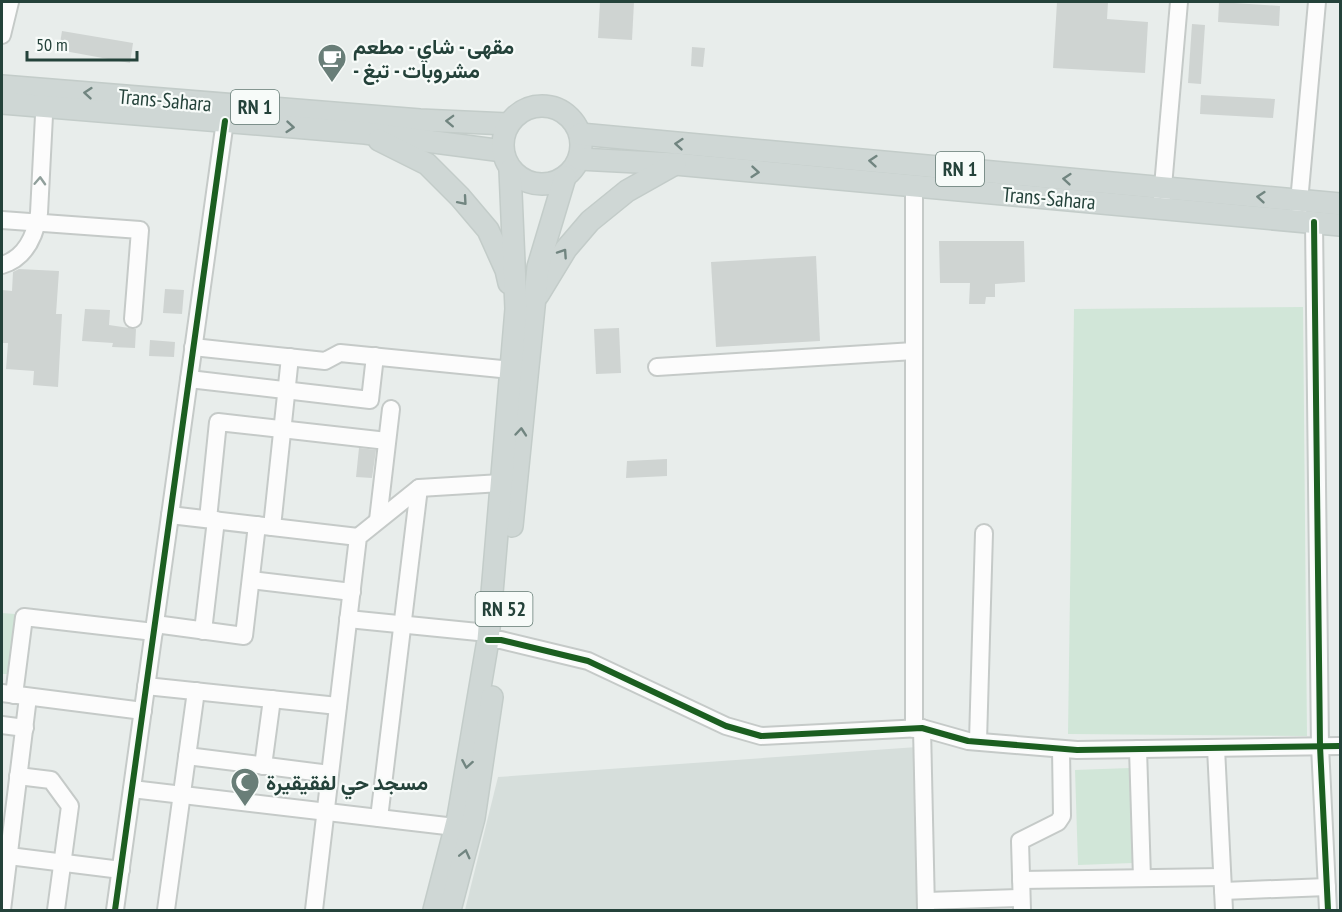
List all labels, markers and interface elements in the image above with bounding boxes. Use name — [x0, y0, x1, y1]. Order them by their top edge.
scale bar — [27, 24, 136, 62]
text: 50 m — [36, 33, 68, 56]
place label: مقهى - شاي - مطعم - مشروبات - تبغ — [353, 33, 514, 85]
cafe icon: مقهى - شاي - مطعم - مشروبات - تبغ — [316, 42, 348, 84]
street label: Trans-Sahara — [117, 82, 213, 118]
one-way arrow — [84, 87, 93, 100]
road number: RN 1 — [231, 90, 279, 124]
one-way arrow — [446, 115, 455, 128]
one-way arrow — [285, 120, 295, 133]
one-way arrow — [674, 137, 683, 150]
road number: RN 1 — [936, 152, 984, 186]
one-way arrow — [868, 155, 878, 168]
one-way arrow — [750, 165, 759, 178]
one-way arrow — [1063, 173, 1072, 186]
one-way arrow — [34, 176, 47, 185]
street label: Trans-Sahara — [1001, 180, 1097, 216]
one-way arrow — [1257, 191, 1266, 204]
one-way arrow — [456, 194, 467, 205]
one-way arrow — [556, 249, 568, 259]
one-way arrow — [514, 427, 527, 437]
road number: RN 52 — [476, 592, 532, 626]
one-way arrow — [461, 759, 473, 769]
mosque icon: مسجد حي لفقيقيرة — [229, 766, 261, 808]
place label: مسجد حي لفقيقيرة — [266, 769, 428, 800]
one-way arrow — [457, 849, 470, 859]

